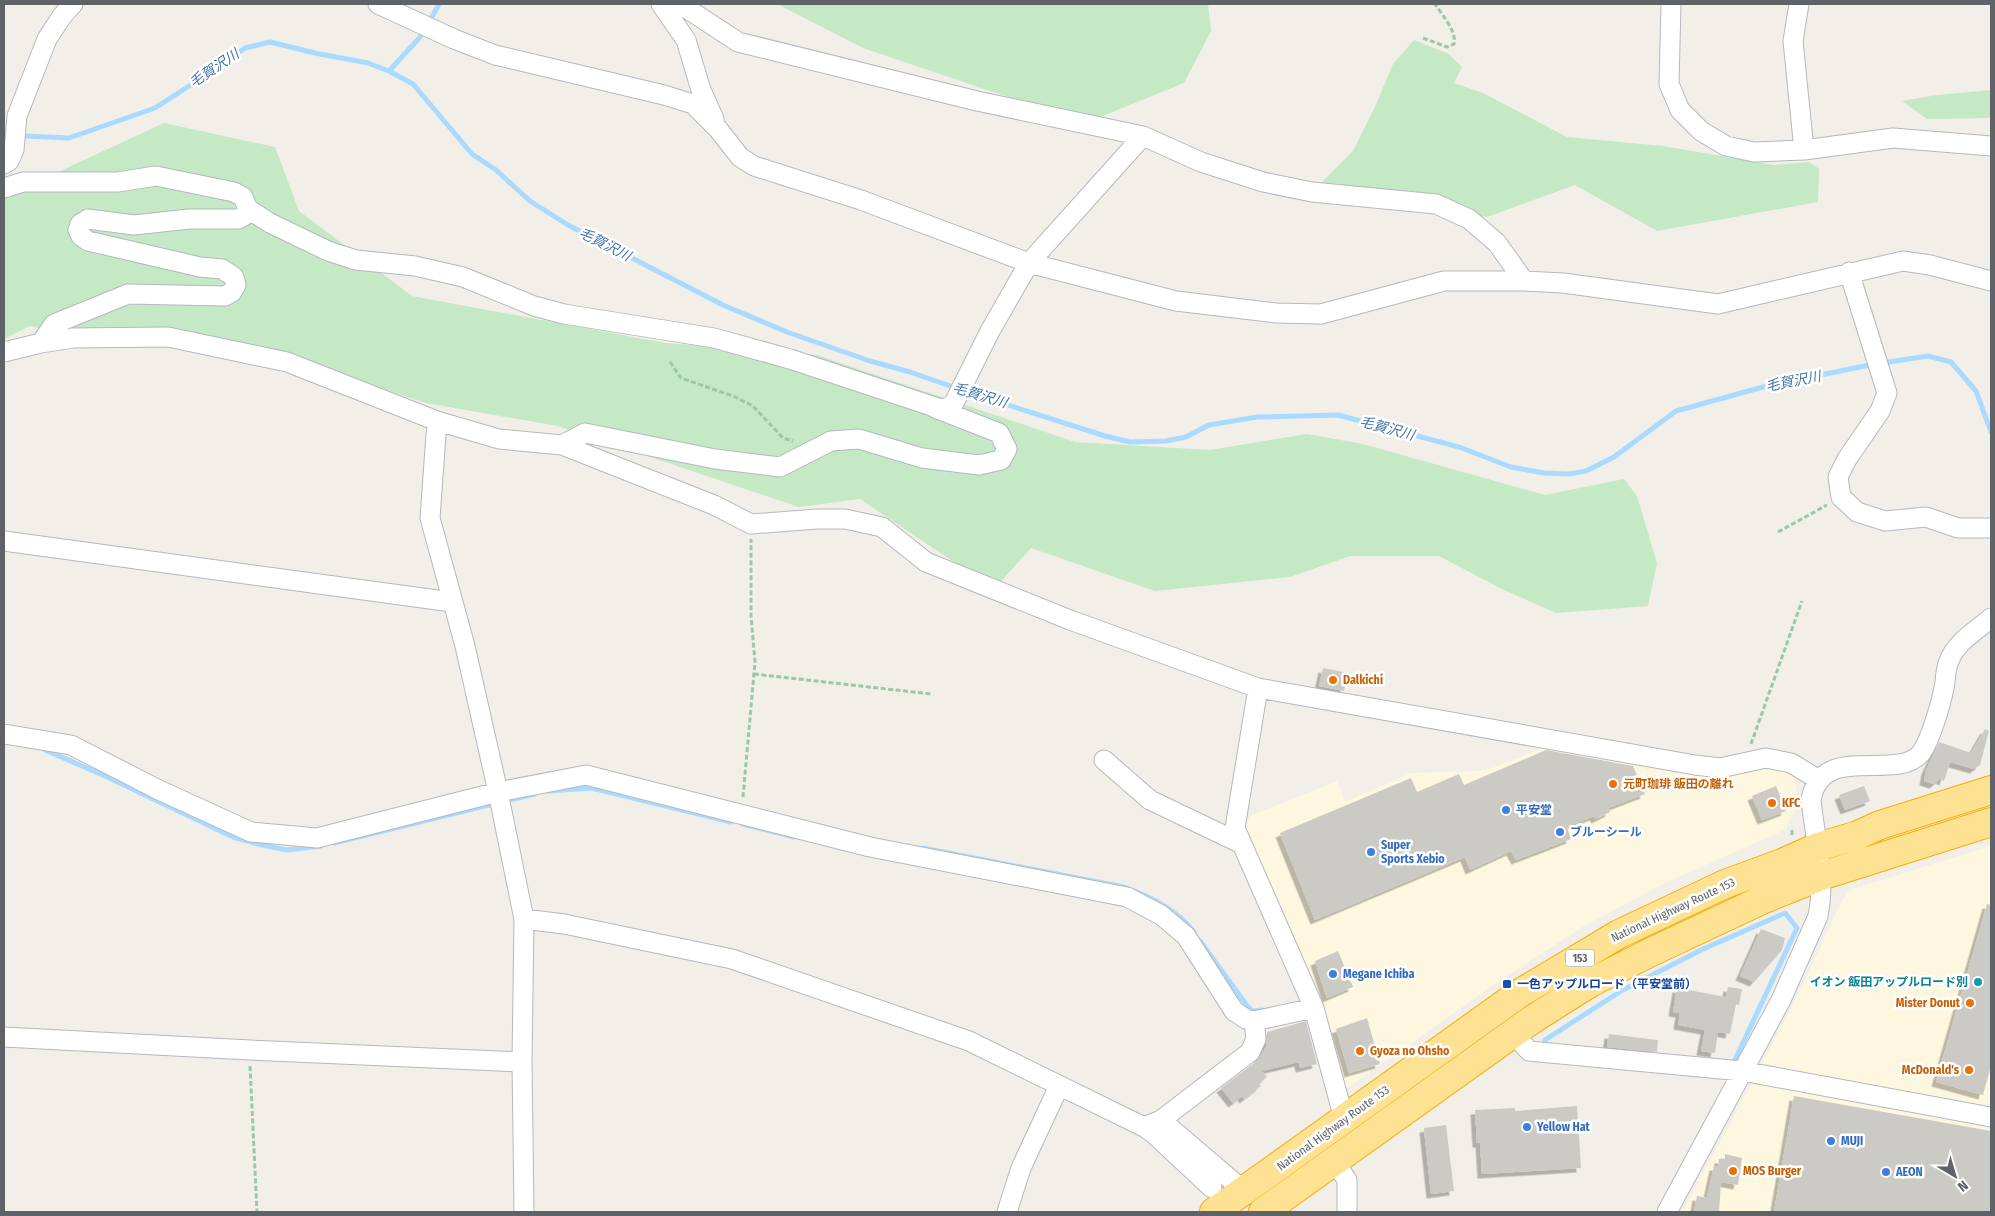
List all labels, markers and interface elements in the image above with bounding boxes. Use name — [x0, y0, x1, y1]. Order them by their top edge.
water label: 毛賀沢川 — [186, 45, 244, 91]
water label: 毛賀沢川 — [576, 224, 635, 266]
water label: 毛賀沢川 — [1764, 367, 1824, 395]
water label: 毛賀沢川 — [951, 379, 1011, 412]
water label: 毛賀沢川 — [1358, 413, 1418, 444]
place label: Dalkichi — [1343, 673, 1383, 687]
marker: Dalkichi — [1327, 674, 1339, 686]
place label: 元町珈琲 飯田の離れ — [1623, 777, 1734, 791]
marker: 元町珈琲 飯田の離れ — [1607, 778, 1619, 790]
place label: KFC — [1782, 796, 1801, 810]
marker: KFC — [1766, 797, 1778, 809]
place label: 平安堂 — [1516, 803, 1552, 817]
marker: 平安堂 — [1500, 804, 1512, 816]
place label: ブルーシール — [1570, 825, 1642, 839]
marker: ブルーシール — [1554, 826, 1566, 838]
place label: Super Sports Xebio — [1381, 838, 1445, 866]
marker: Super Sports Xebio — [1365, 846, 1377, 858]
street label: National Highway Route 153 — [1609, 875, 1737, 945]
road number: 153 — [1566, 950, 1594, 966]
place label: Megane Ichiba — [1343, 967, 1415, 981]
marker: Megane Ichiba — [1327, 968, 1339, 980]
place label: イオン 飯田アップルロード別 — [1810, 975, 1968, 989]
marker: イオン 飯田アップルロード別 — [1972, 976, 1984, 988]
place label: 一色アップルロード（平安堂前） — [1517, 977, 1697, 991]
marker: 一色アップルロード（平安堂前） — [1501, 978, 1513, 990]
place label: Mister Donut — [1896, 996, 1961, 1010]
marker: Mister Donut — [1964, 997, 1976, 1009]
place label: Gyoza no Ohsho — [1370, 1044, 1450, 1058]
marker: Gyoza no Ohsho — [1354, 1045, 1366, 1057]
place label: McDonald's — [1902, 1063, 1960, 1077]
marker: McDonald's — [1963, 1064, 1975, 1076]
street label: National Highway Route 153 — [1274, 1083, 1392, 1173]
place label: Yellow Hat — [1536, 1120, 1591, 1134]
marker: Yellow Hat — [1521, 1121, 1533, 1133]
place label: MUJI — [1841, 1134, 1863, 1148]
marker: MUJI — [1825, 1135, 1837, 1147]
north arrow — [1930, 1151, 1980, 1201]
place label: MOS Burger — [1743, 1164, 1802, 1178]
marker: MOS Burger — [1727, 1165, 1739, 1177]
place label: AEON — [1895, 1165, 1923, 1179]
marker: AEON — [1880, 1166, 1892, 1178]
text: N — [1954, 1177, 1971, 1195]

